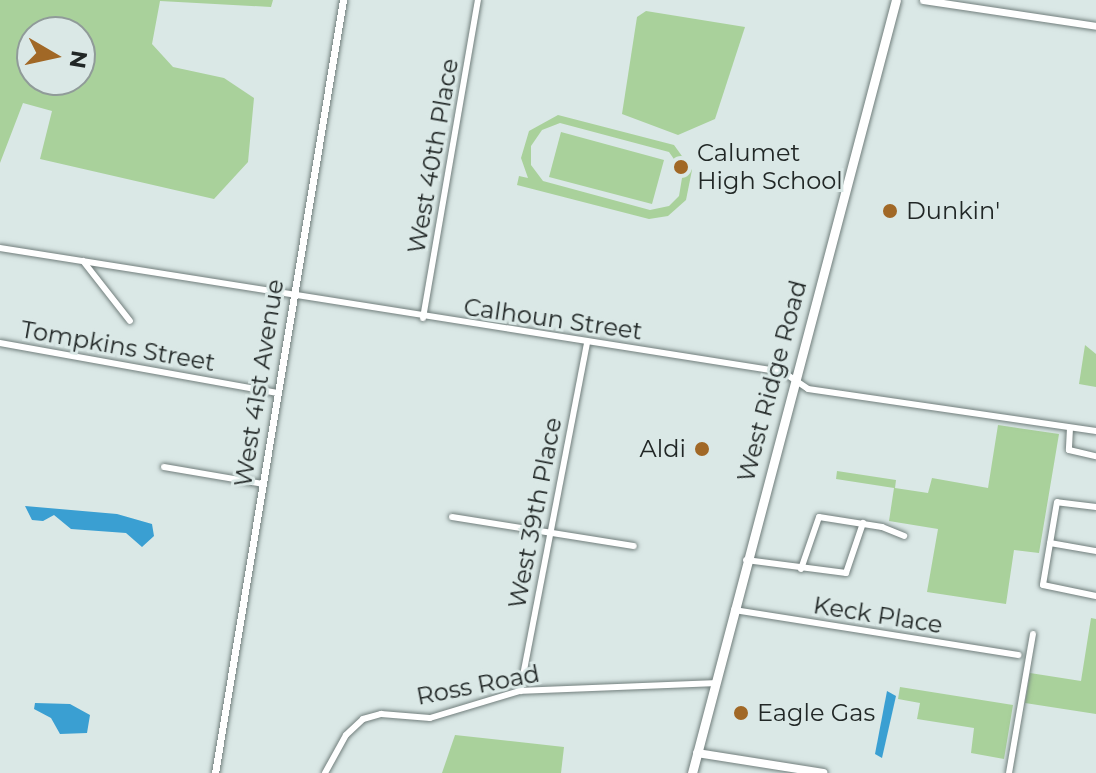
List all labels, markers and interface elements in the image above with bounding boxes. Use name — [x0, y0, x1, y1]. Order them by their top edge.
north arrow — [16, 16, 96, 96]
text: N — [63, 49, 93, 70]
street label: West 40th Place — [402, 56, 464, 256]
place label: Calumet High School — [697, 139, 843, 195]
marker: Calumet High School — [672, 158, 690, 176]
place label: Dunkin' — [906, 197, 1000, 225]
marker: Dunkin' — [881, 202, 899, 220]
street label: West 41st Avenue — [228, 277, 290, 489]
street label: West Ridge Road — [731, 277, 813, 485]
street label: Calhoun Street — [462, 292, 644, 346]
street label: Tompkins Street — [19, 315, 217, 377]
street label: West 39th Place — [502, 415, 568, 611]
place label: Aldi — [640, 435, 686, 463]
marker: Aldi — [693, 440, 711, 458]
street label: Keck Place — [811, 591, 945, 639]
street label: Ross Road — [414, 659, 542, 711]
place label: Eagle Gas — [757, 699, 875, 727]
marker: Eagle Gas — [732, 704, 750, 722]

